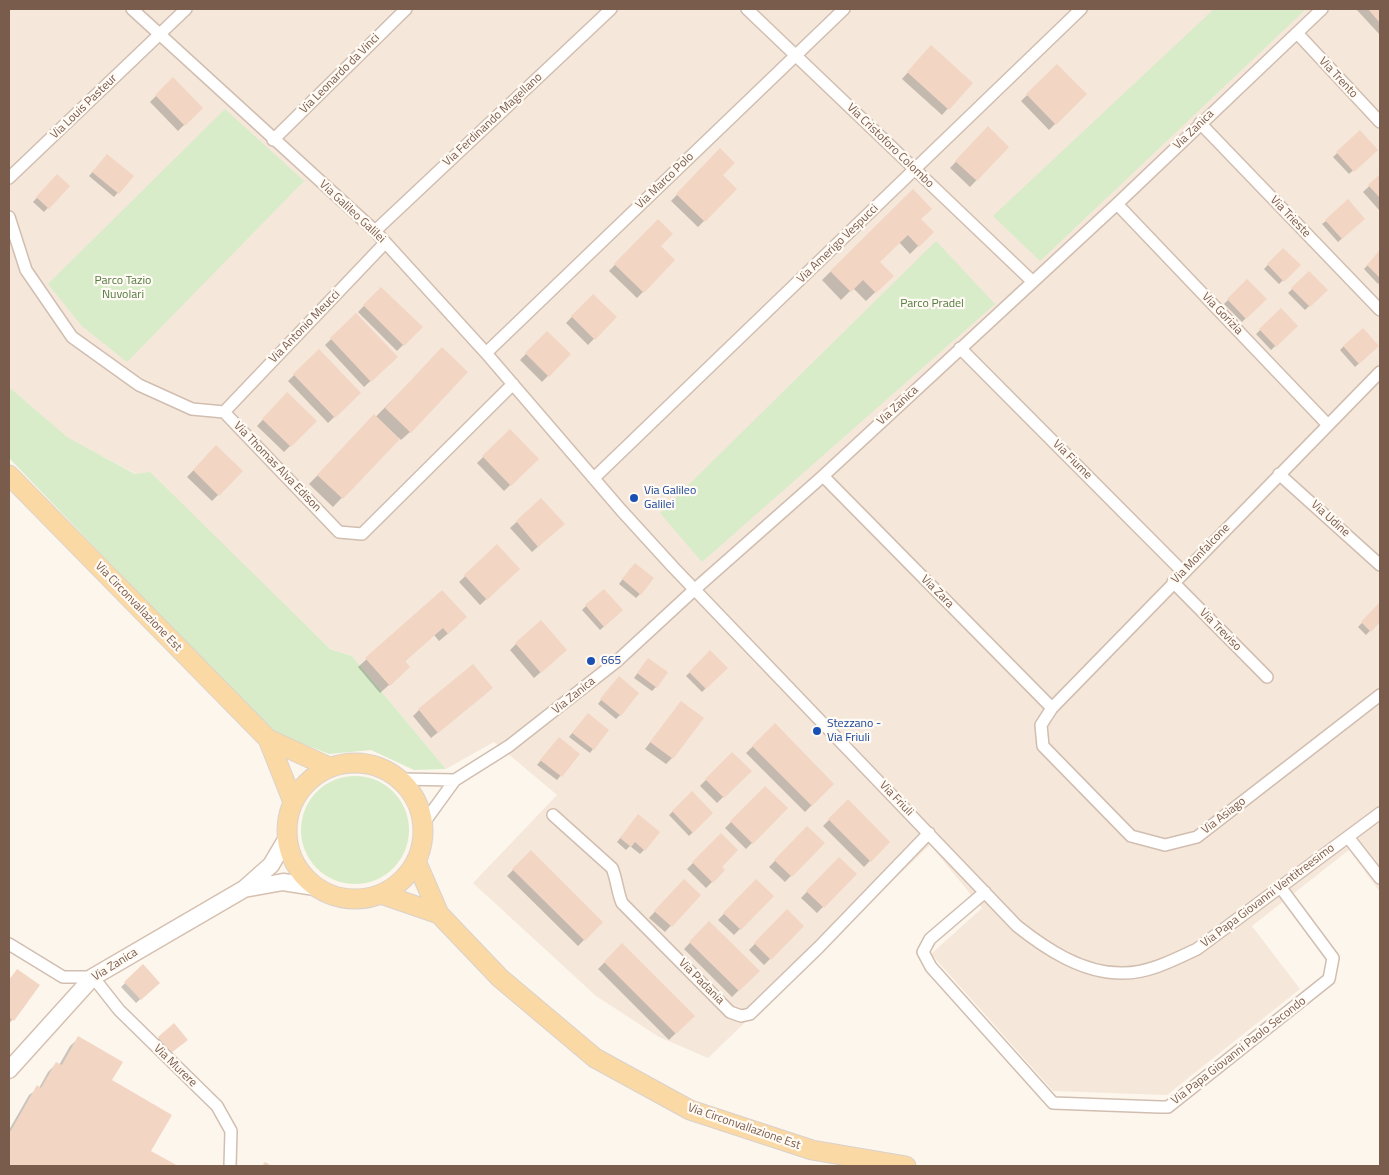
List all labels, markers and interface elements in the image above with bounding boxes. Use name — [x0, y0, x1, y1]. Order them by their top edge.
street label: Via Leonardo da Vinci — [297, 31, 383, 117]
street label: Via Trento — [1315, 55, 1361, 101]
street label: Via Ferdinando Magellano — [440, 70, 546, 170]
street label: Via Louis Pasteur — [48, 72, 120, 142]
street label: Via Cristoforo Colombo — [843, 101, 937, 191]
street label: Via Zanica — [1171, 107, 1217, 153]
street label: Via Marco Polo — [633, 150, 697, 212]
street label: Via Galileo Galilei — [316, 178, 388, 246]
street label: Via Trieste — [1267, 193, 1313, 241]
street label: Via Amerigo Vespucci — [794, 202, 882, 286]
park label: Parco Tazio Nuvolari — [95, 274, 151, 302]
street label: Via Antonio Meucci — [267, 288, 343, 366]
street label: Via Gorizia — [1198, 290, 1246, 338]
park label: Parco Pradel — [900, 297, 964, 311]
street label: Via Zanica — [874, 383, 922, 429]
street label: Via Thomas Alva Edison — [230, 419, 324, 515]
street label: Via Fiume — [1049, 437, 1095, 483]
place label: Via Galileo Galilei — [644, 484, 696, 512]
marker: Via Galileo Galilei — [628, 492, 640, 504]
street label: Via Udine — [1308, 498, 1352, 540]
street label: Via Monfalcone — [1169, 521, 1233, 587]
street label: Via Circonvallazione Est — [92, 559, 184, 655]
street label: Via Zara — [917, 572, 957, 612]
street label: Via Treviso — [1196, 606, 1244, 654]
place label: 665 — [601, 654, 621, 668]
marker: 665 — [585, 655, 597, 667]
street label: Via Zanica — [550, 674, 598, 718]
place label: Stezzano - Via Friuli — [827, 717, 881, 745]
marker: Stezzano - Via Friuli — [811, 725, 823, 737]
street label: Via Friuli — [876, 779, 916, 819]
street label: Via Asiago — [1199, 794, 1249, 838]
street label: Via Papa Giovanni Ventitreesimo — [1198, 841, 1338, 951]
street label: Via Zanica — [90, 945, 140, 985]
street label: Via Padania — [675, 956, 727, 1008]
street label: Via Papa Giovanni Paolo Secondo — [1169, 994, 1309, 1108]
street label: Via Murere — [150, 1042, 200, 1090]
street label: Via Circonvallazione Est — [686, 1101, 802, 1153]

